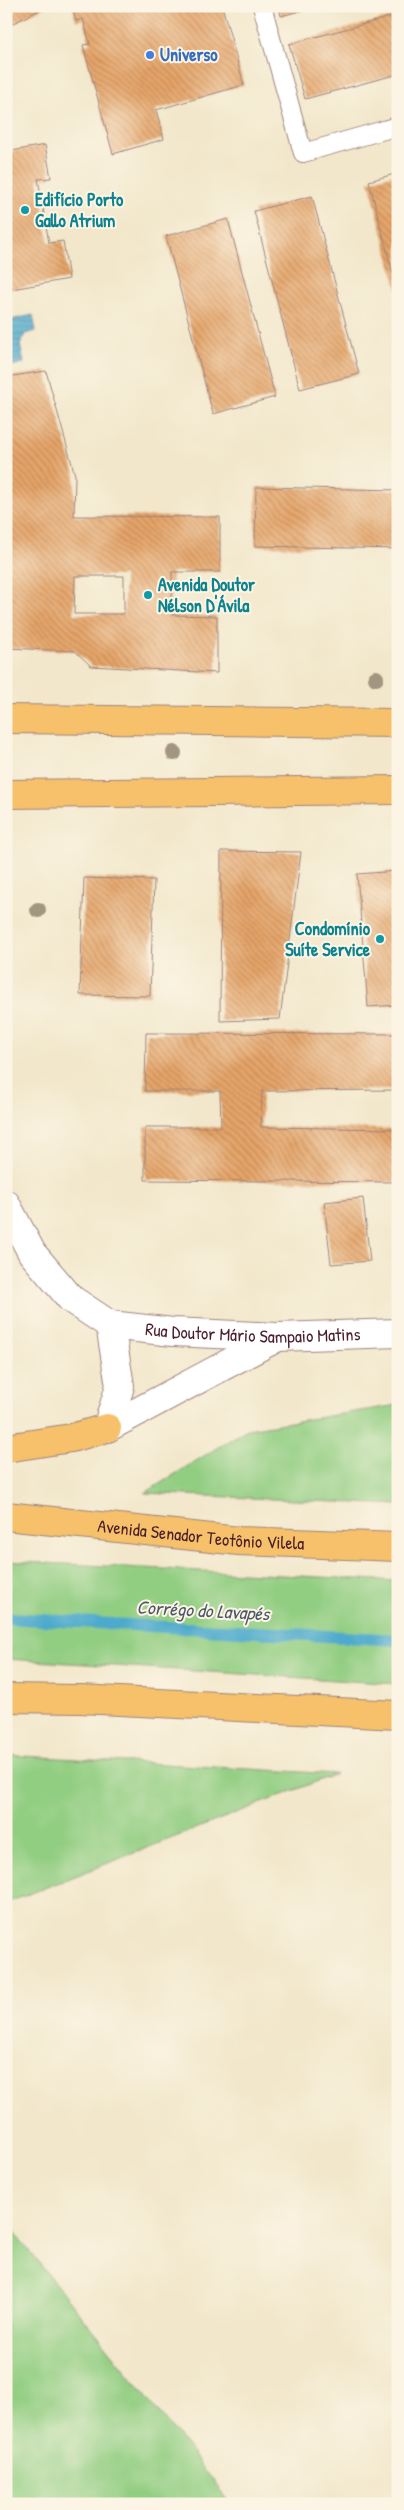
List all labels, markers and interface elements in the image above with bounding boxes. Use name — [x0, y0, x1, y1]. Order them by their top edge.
place label: Universo — [160, 42, 218, 67]
marker: Universo — [144, 49, 156, 61]
place label: Edifício Porto Gallo Atrium — [35, 187, 124, 233]
marker: Edifício Porto Gallo Atrium — [19, 204, 31, 216]
place label: Avenida Doutor Nélson D'Ávila — [158, 572, 255, 618]
marker: Avenida Doutor Nélson D'Ávila — [142, 589, 154, 601]
place label: Condomínio Suíte Service — [285, 916, 371, 962]
marker: Condomínio Suíte Service — [374, 933, 386, 945]
street label: Rua Doutor Mário Sampaio Matins — [144, 1316, 361, 1349]
street label: Avenida Senador Teotônio Vilela — [96, 1513, 305, 1555]
water label: Corrégo do Lavapés — [136, 1594, 272, 1627]

